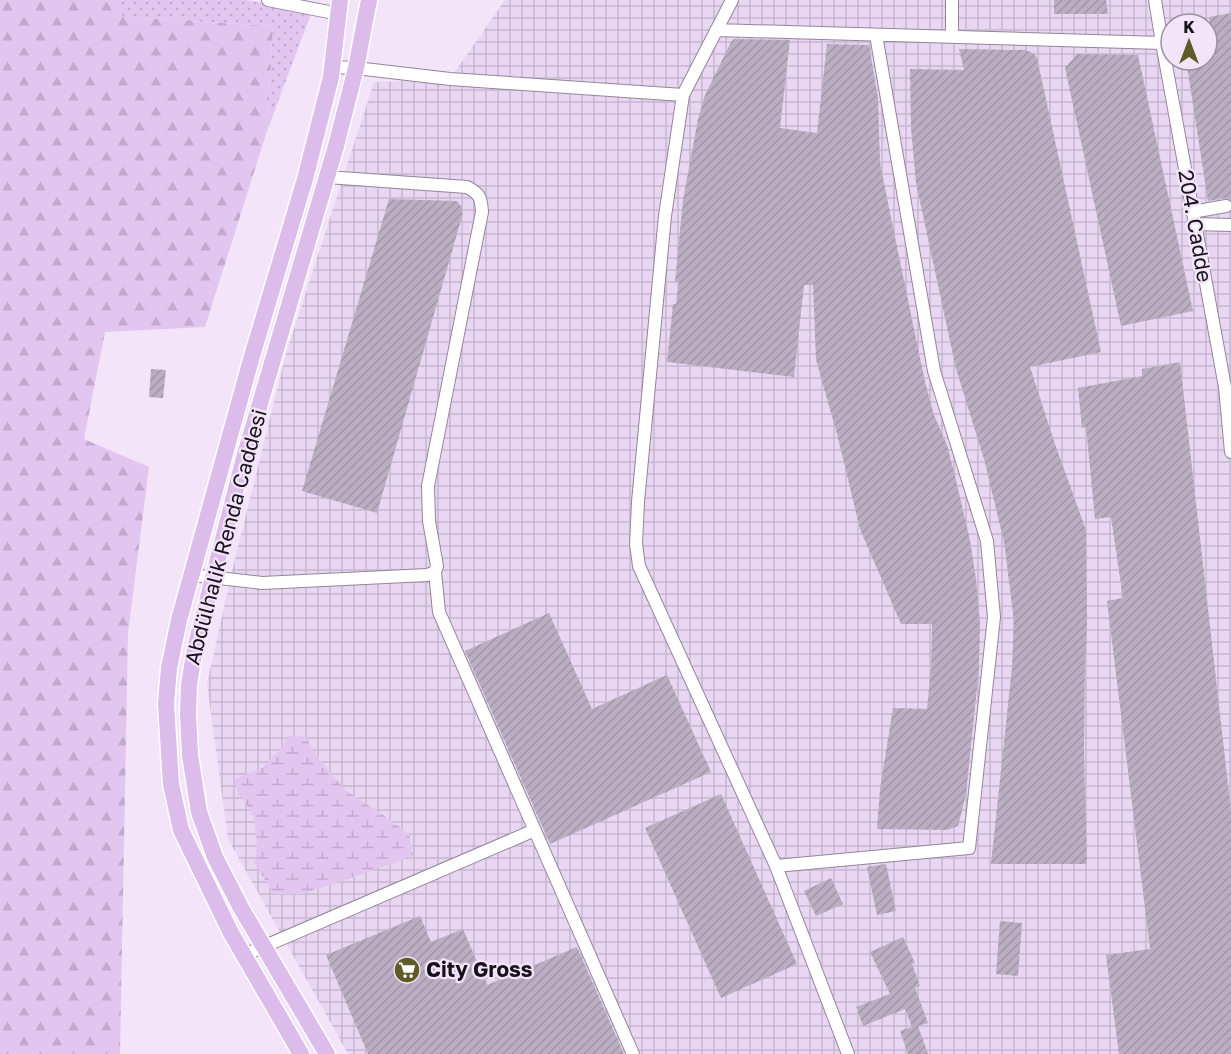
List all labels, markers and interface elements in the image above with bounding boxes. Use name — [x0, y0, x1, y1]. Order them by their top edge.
north arrow — [1159, 12, 1219, 72]
text: K — [1183, 17, 1195, 37]
street label: 204. Cadde — [1173, 168, 1219, 284]
street label: Abdülhalik Renda Caddesi — [178, 406, 272, 667]
supermarket icon: City Gross — [392, 955, 422, 985]
place label: City Gross — [426, 956, 533, 982]

